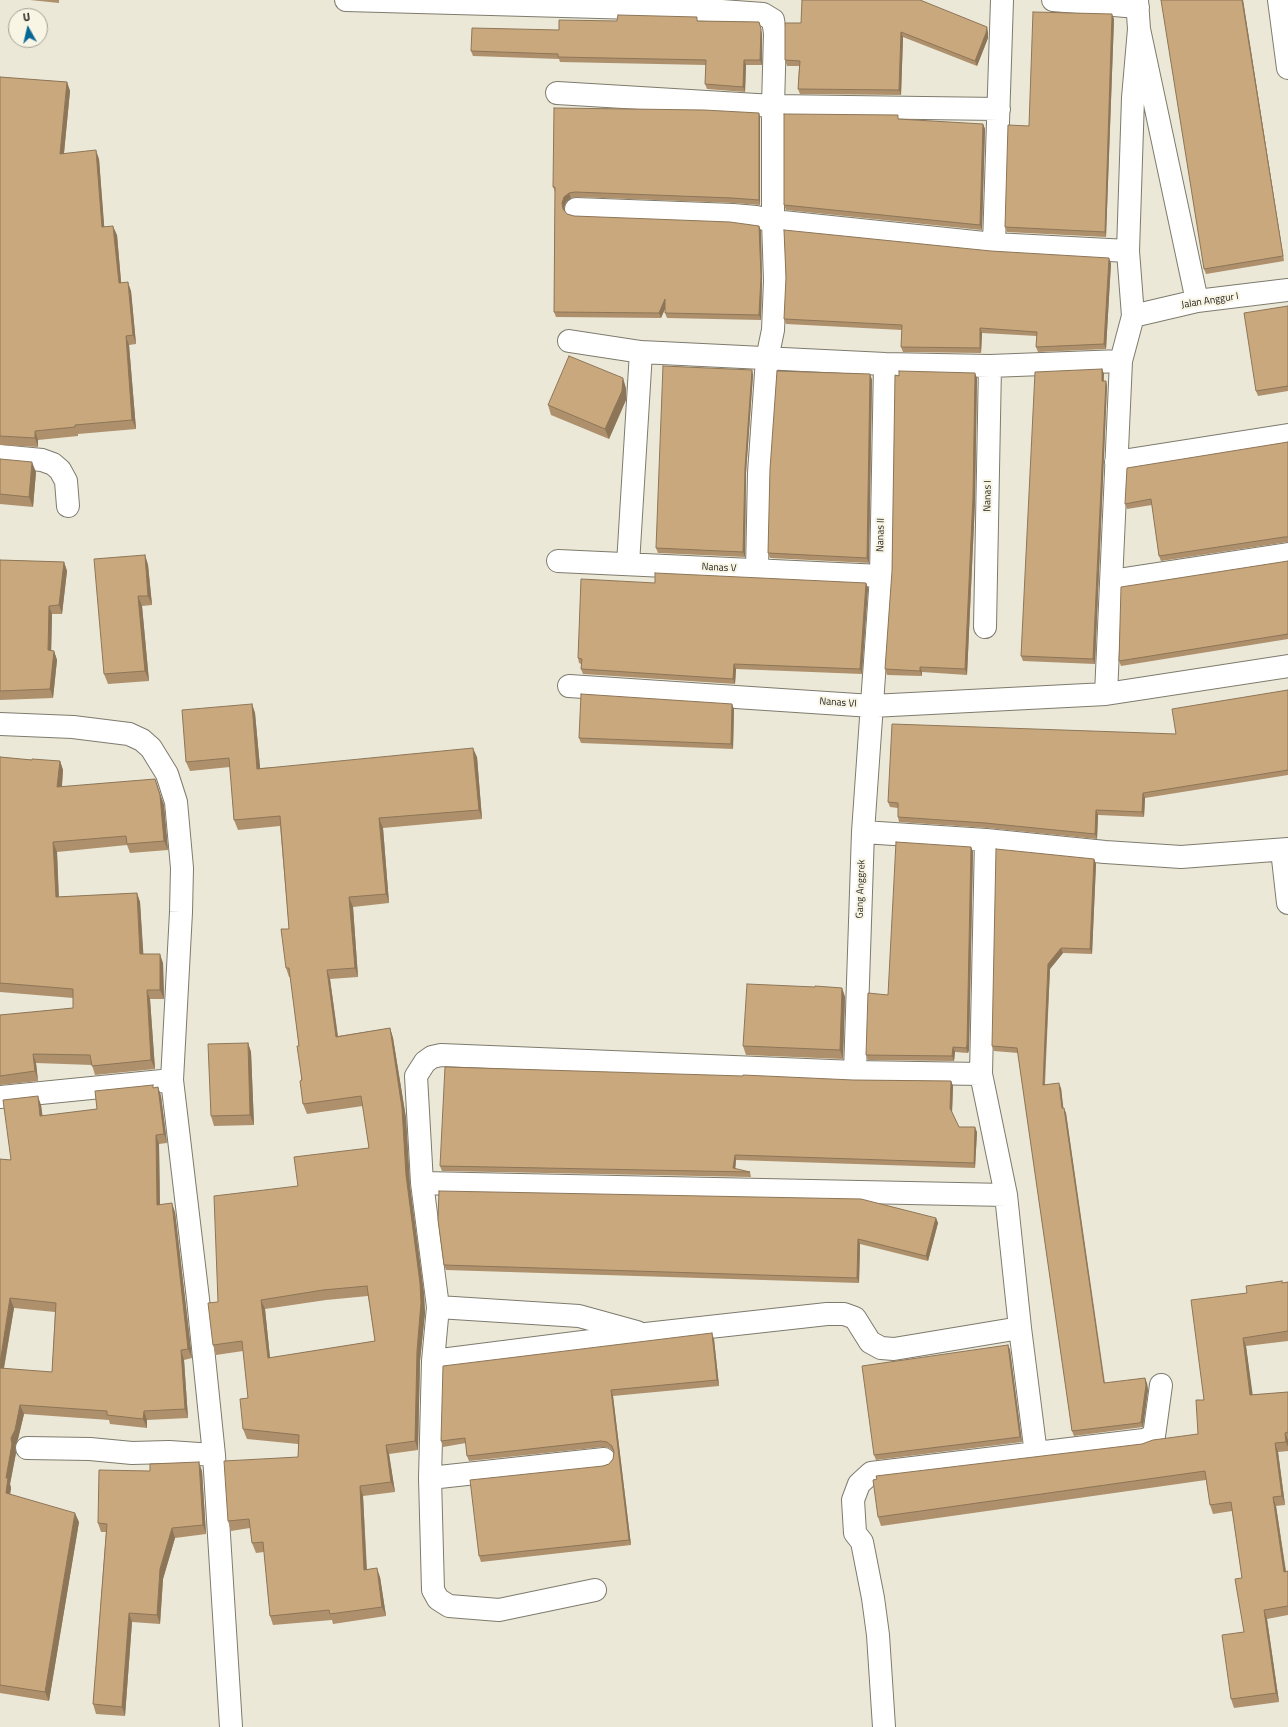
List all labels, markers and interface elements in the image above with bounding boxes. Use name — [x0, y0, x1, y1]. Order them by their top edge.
north arrow — [8, 8, 48, 48]
text: U — [22, 9, 31, 26]
street label: Jalan Anggur I — [1181, 291, 1239, 311]
street label: Nanas I — [982, 480, 994, 512]
street label: Nanas II — [875, 518, 887, 552]
street label: Nanas V — [701, 561, 737, 575]
street label: Nanas VI — [819, 696, 857, 710]
street label: Gang Anggrek — [854, 859, 868, 919]

